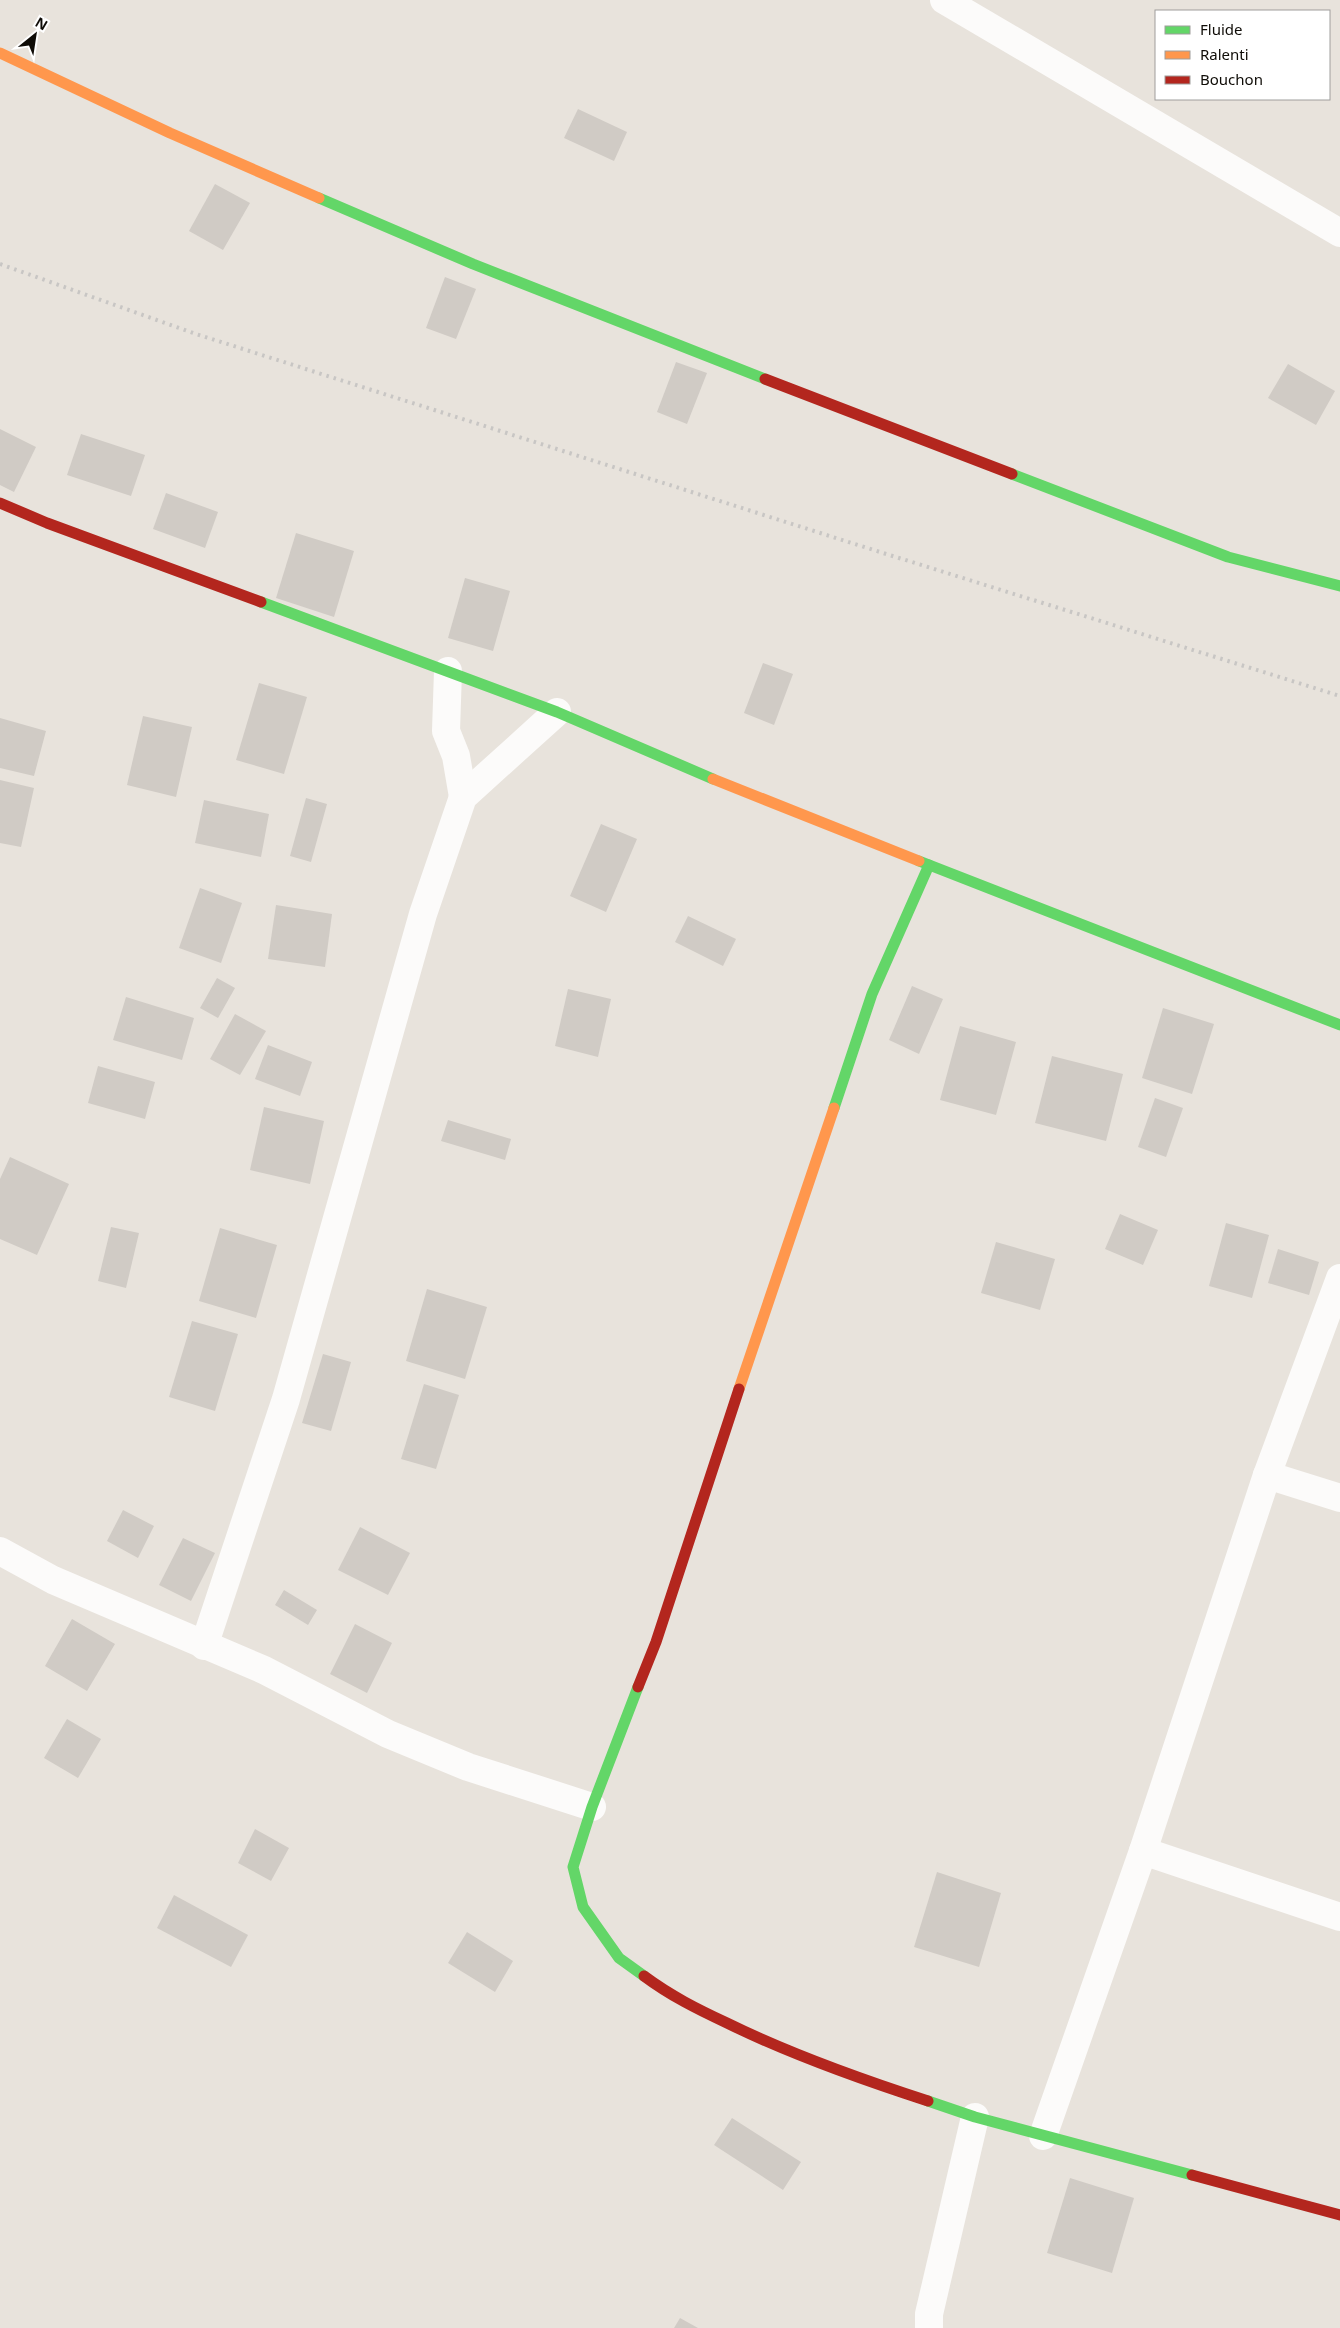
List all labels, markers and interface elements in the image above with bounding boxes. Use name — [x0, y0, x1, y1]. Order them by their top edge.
north arrow — [10, 10, 60, 60]
legend — [1155, 10, 1330, 100]
text: N — [32, 12, 51, 34]
text: Fluide — [1200, 19, 1242, 39]
text: Ralenti — [1200, 44, 1249, 64]
text: Bouchon — [1200, 69, 1263, 89]

